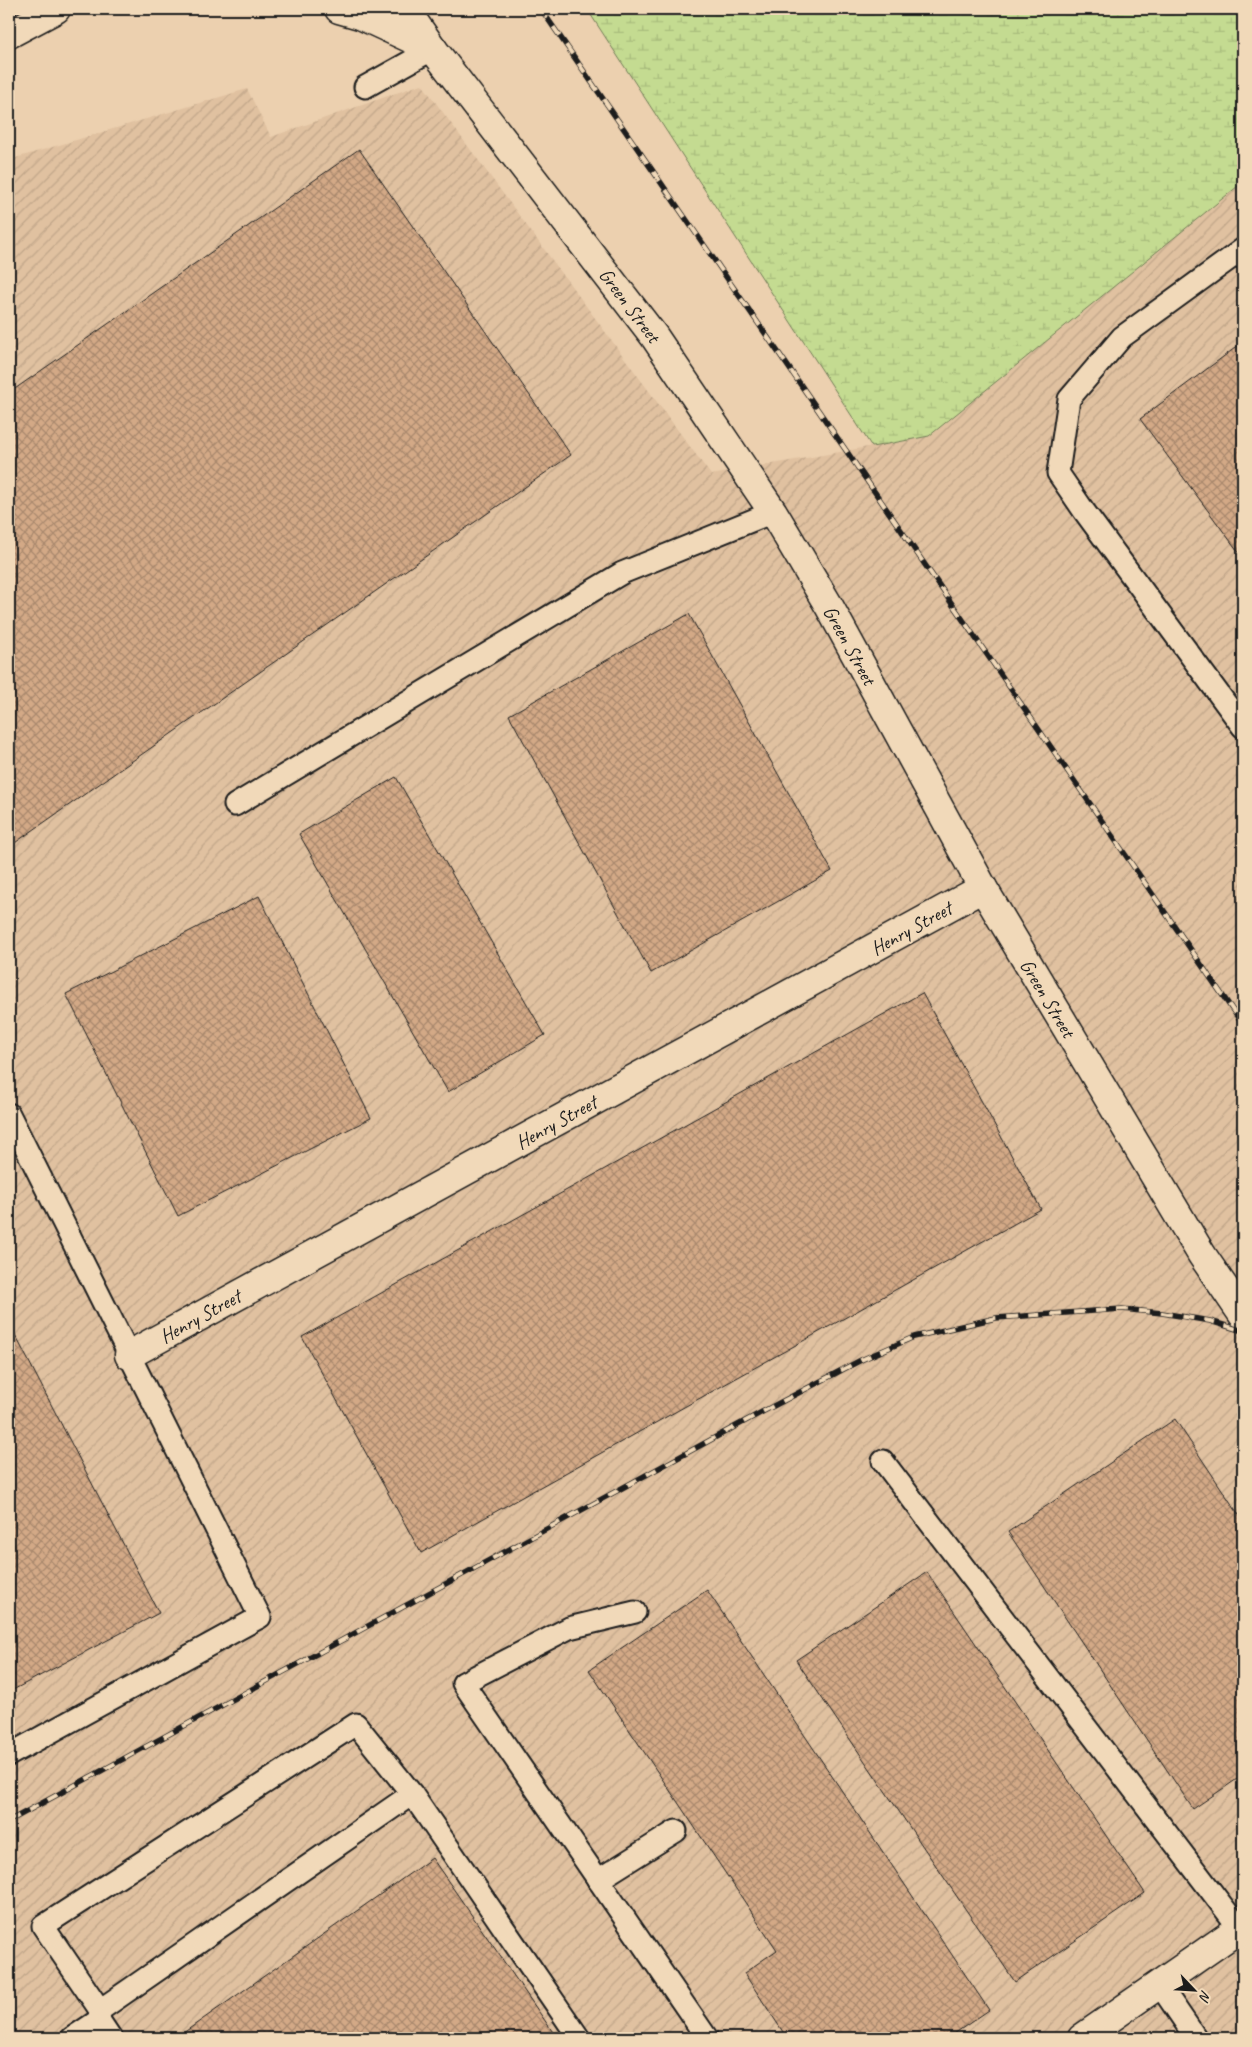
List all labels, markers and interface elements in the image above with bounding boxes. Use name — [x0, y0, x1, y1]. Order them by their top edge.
street label: Green Street — [593, 263, 667, 349]
street label: Green Street — [818, 601, 883, 691]
street label: Henry Street — [866, 894, 959, 961]
street label: Green Street — [1014, 955, 1082, 1044]
street label: Henry Street — [511, 1088, 604, 1155]
street label: Henry Street — [155, 1282, 248, 1349]
north arrow — [1170, 1964, 1220, 2014]
text: N — [1195, 1988, 1215, 2005]

